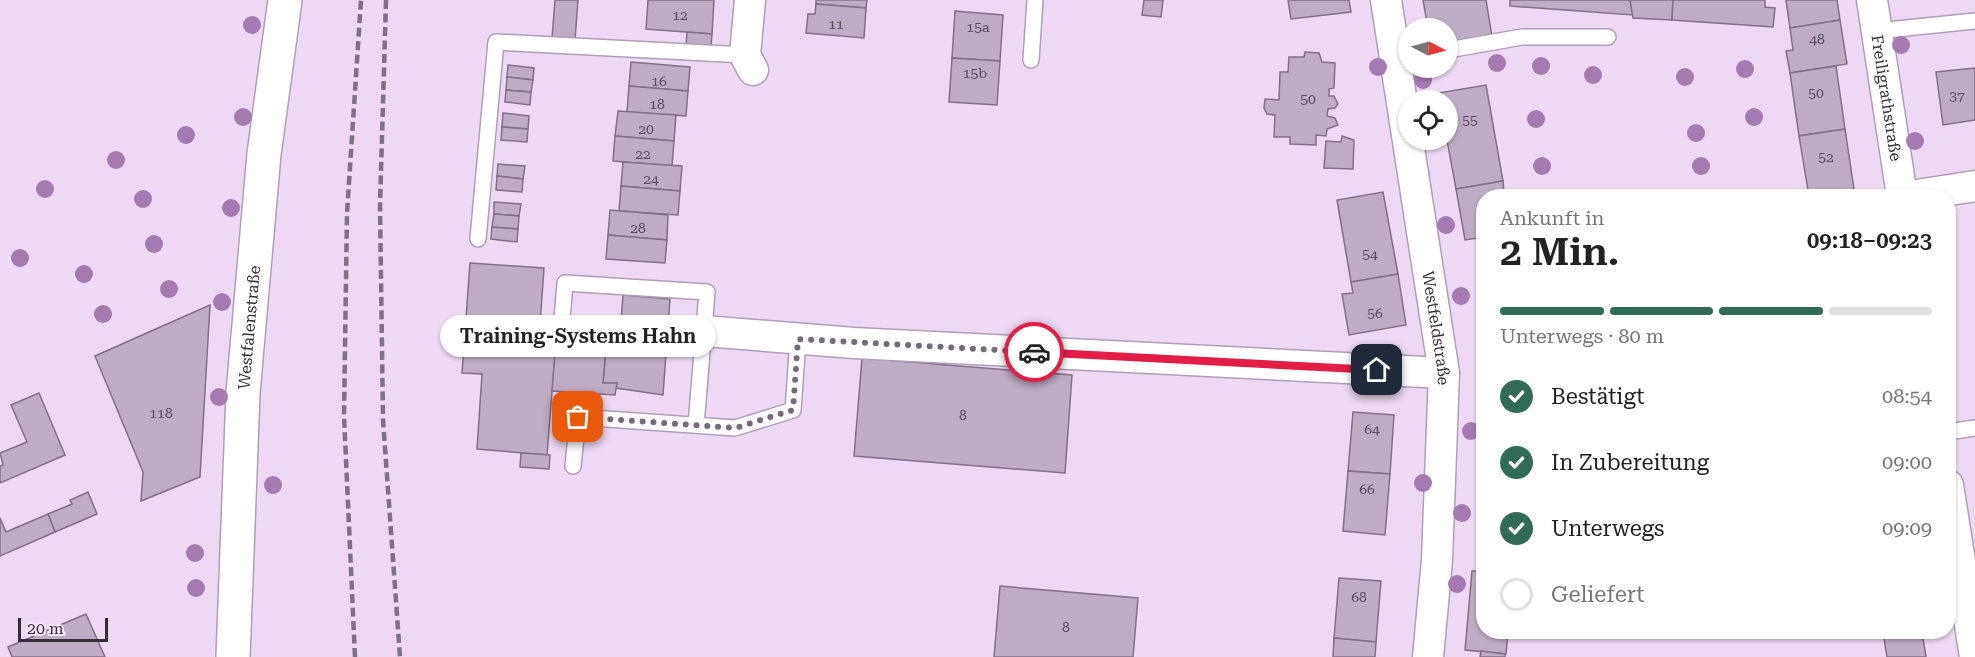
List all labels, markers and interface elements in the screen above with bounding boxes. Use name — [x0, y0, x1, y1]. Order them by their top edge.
house number: 12 — [672, 7, 688, 23]
house number: 11 — [828, 16, 844, 32]
north arrow — [1398, 18, 1458, 78]
map controls — [1398, 18, 1458, 150]
house number: 15a — [966, 19, 990, 35]
house number: 48 — [1809, 31, 1825, 47]
street label: Freiligrathstraße — [1868, 33, 1906, 163]
house number: 15b — [963, 65, 987, 81]
house number: 16 — [651, 73, 667, 89]
house number: 50 — [1808, 85, 1824, 101]
house number: 37 — [1949, 88, 1965, 104]
button: locate — [1398, 90, 1458, 150]
house number: 50 — [1300, 91, 1316, 107]
house number: 18 — [649, 96, 665, 112]
house number: 55 — [1462, 112, 1478, 128]
house number: 20 — [638, 121, 654, 137]
house number: 22 — [635, 146, 651, 162]
house number: 52 — [1818, 149, 1834, 165]
house number: 24 — [643, 171, 659, 187]
text: Ankunft in — [1500, 206, 1604, 230]
house number: 28 — [630, 220, 646, 236]
text: 09:18–09:23 — [1807, 228, 1932, 253]
text: 2 Min. — [1500, 229, 1619, 275]
house number: 54 — [1362, 246, 1378, 262]
street label: Westfalenstraße — [234, 265, 264, 390]
street label: Westfeldstraße — [1419, 270, 1454, 386]
house number: 56 — [1367, 305, 1383, 321]
callout: Training-Systems Hahn — [440, 315, 716, 357]
courier — [1004, 322, 1064, 382]
text: Training-Systems Hahn — [460, 324, 696, 348]
text: Unterwegs · 80 m — [1500, 324, 1664, 348]
icon: car — [1018, 336, 1051, 369]
pin — [1351, 344, 1402, 395]
icon: home — [1360, 353, 1393, 386]
icon: check — [1500, 380, 1533, 413]
text: Bestätigt — [1551, 384, 1644, 409]
text: 08:54 — [1882, 384, 1932, 408]
pin — [552, 391, 603, 442]
icon: bag — [561, 400, 594, 433]
house number: 118 — [149, 405, 173, 421]
house number: 8 — [959, 407, 967, 423]
house number: 64 — [1364, 421, 1380, 437]
icon: check — [1500, 446, 1533, 479]
text: In Zubereitung — [1551, 450, 1709, 475]
text: 09:00 — [1882, 450, 1932, 474]
house number: 66 — [1359, 481, 1375, 497]
icon: check — [1500, 512, 1533, 545]
text: Unterwegs — [1551, 516, 1665, 541]
text: 09:09 — [1882, 516, 1932, 540]
text: Geliefert — [1551, 582, 1644, 607]
house number: 68 — [1351, 589, 1367, 605]
scale bar — [18, 615, 108, 642]
text: 20 m — [27, 619, 64, 638]
house number: 8 — [1062, 619, 1070, 635]

